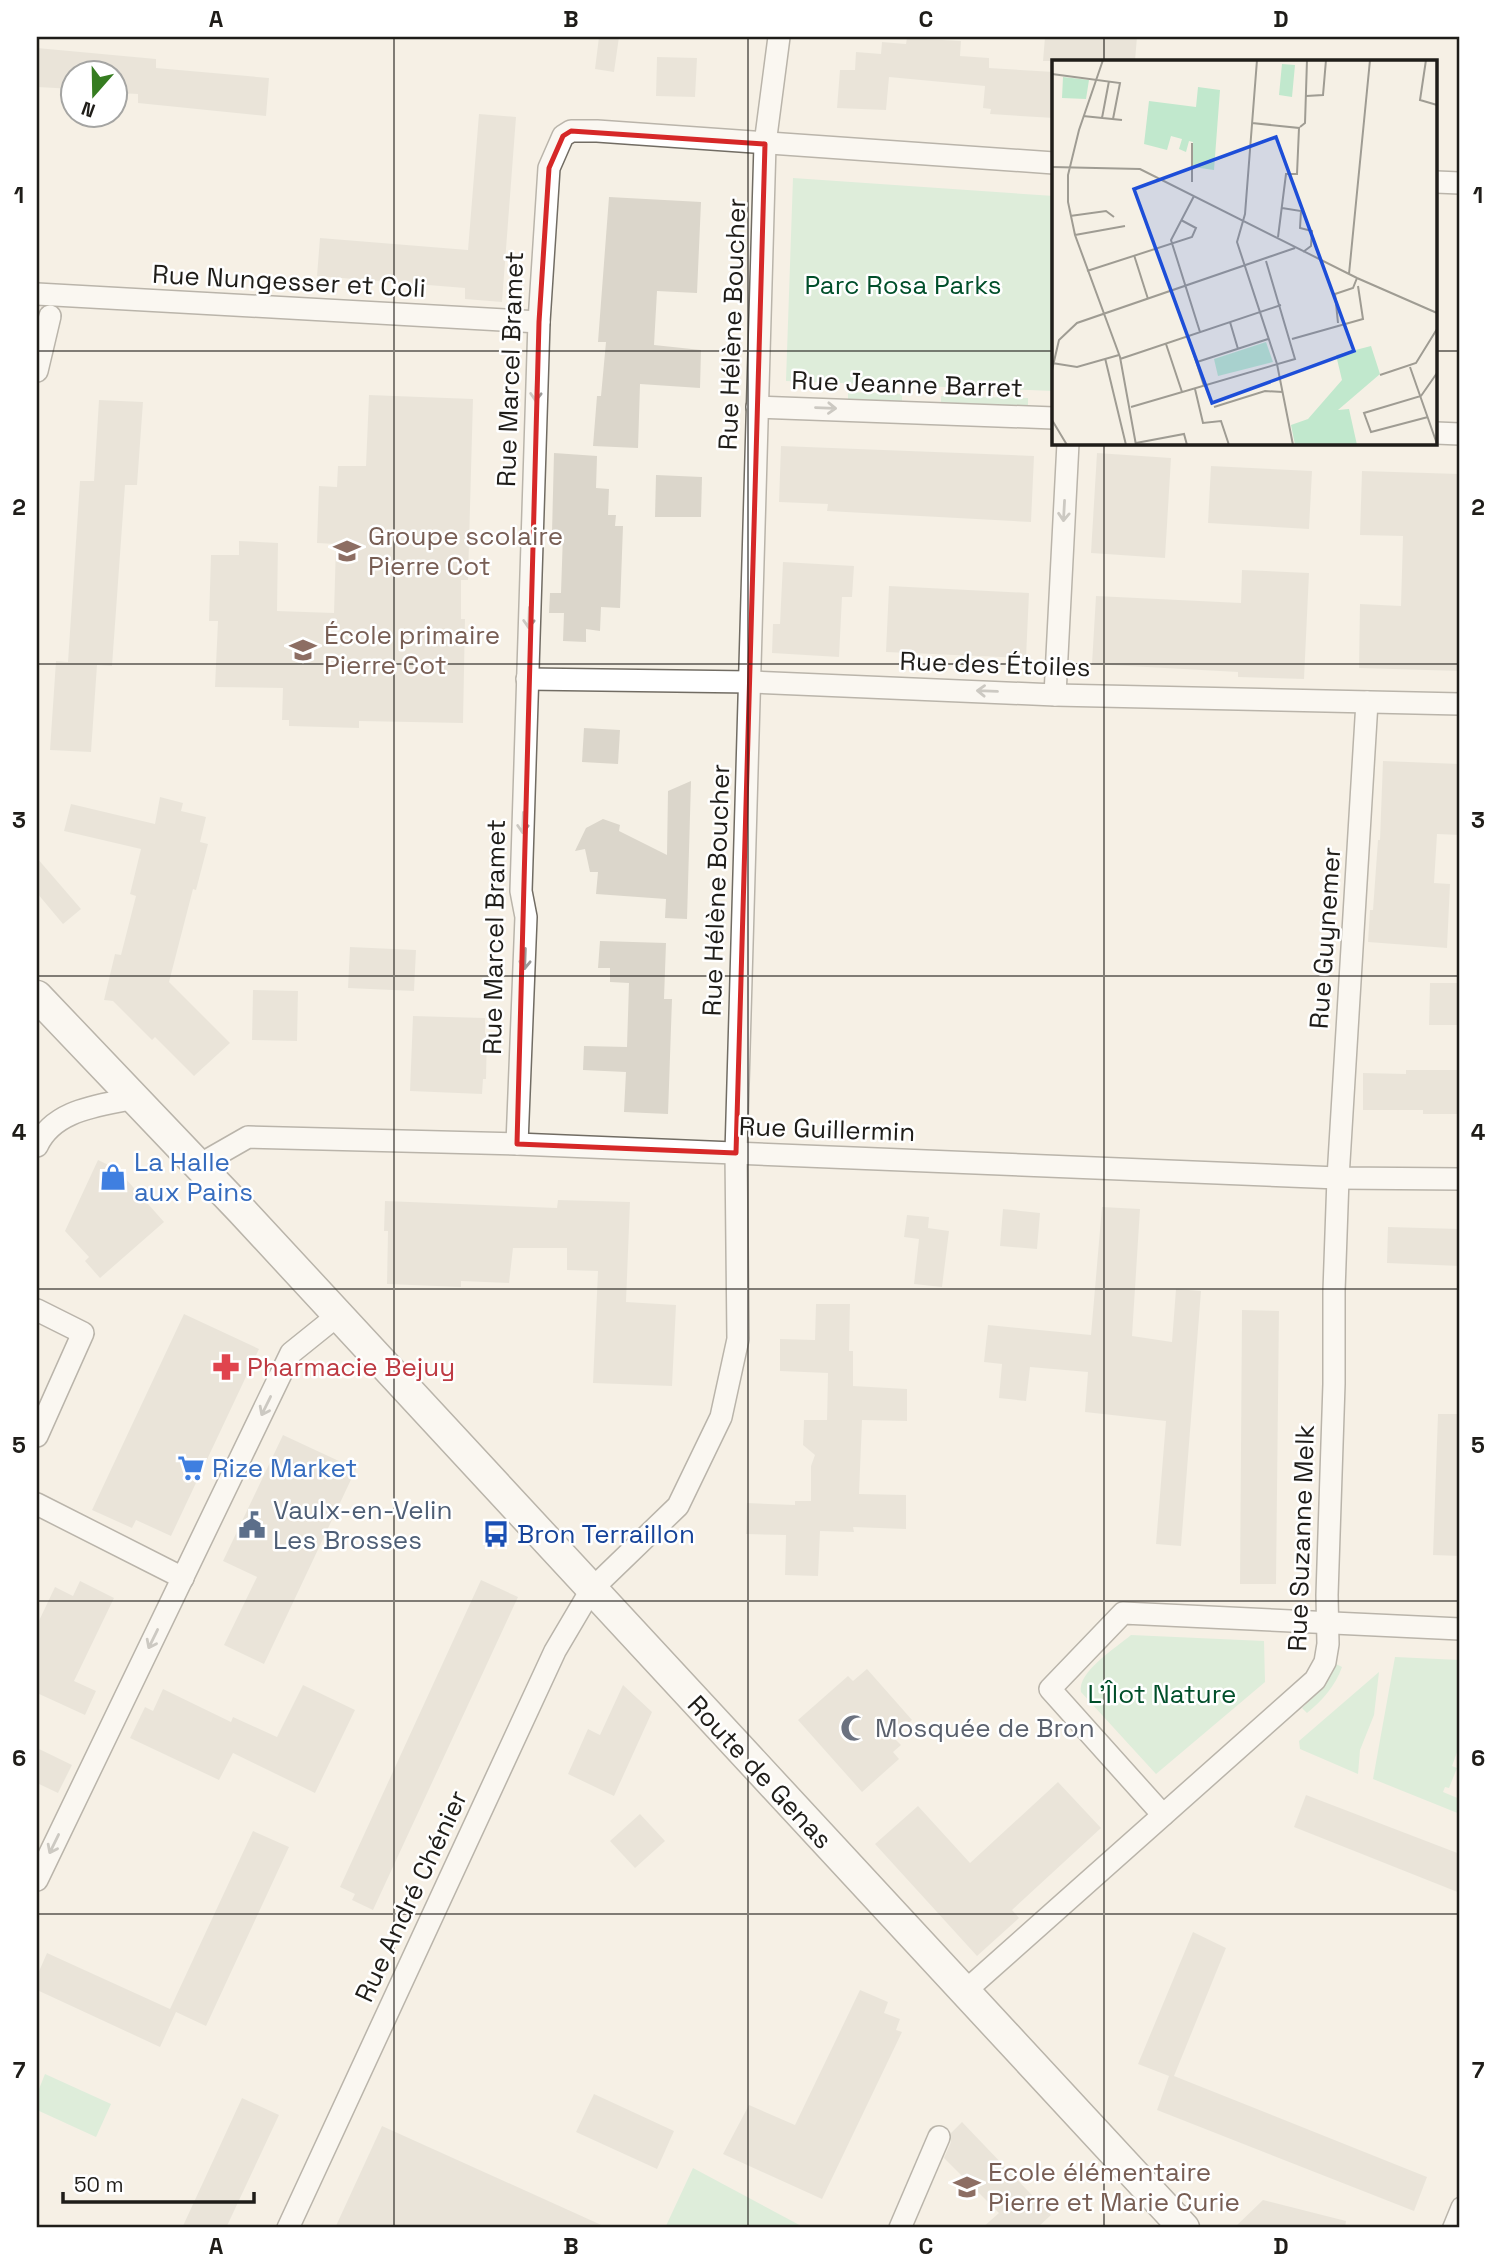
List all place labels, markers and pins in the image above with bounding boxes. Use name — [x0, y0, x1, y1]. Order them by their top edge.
place label: Groupe scolaire Pierre Cot — [368, 519, 563, 583]
school or university icon: Groupe scolaire Pierre Cot — [332, 536, 362, 566]
place label: École primaire Pierre Cot — [324, 618, 500, 682]
school or university icon: École primaire Pierre Cot — [288, 635, 318, 665]
place label: La Halle aux Pains — [134, 1145, 253, 1209]
shop icon: La Halle aux Pains — [98, 1162, 128, 1192]
place label: Pharmacie Bejuy — [247, 1350, 455, 1384]
pharmacy icon: Pharmacie Bejuy — [211, 1352, 241, 1382]
place label: Rize Market — [212, 1451, 357, 1485]
supermarket icon: Rize Market — [176, 1453, 206, 1483]
place label: Vaulx-en-Velin Les Brosses — [273, 1493, 452, 1557]
public building icon: Vaulx-en-Velin Les Brosses — [237, 1510, 267, 1540]
place label: Bron Terraillon — [517, 1517, 695, 1551]
bus stop icon: Bron Terraillon — [481, 1519, 511, 1549]
place label: Mosquée de Bron — [875, 1711, 1095, 1745]
mosque icon: Mosquée de Bron — [839, 1713, 869, 1743]
place label: Ecole élémentaire Pierre et Marie Curie — [988, 2155, 1240, 2219]
school or university icon: Ecole élémentaire Pierre et Marie Curie — [952, 2172, 982, 2202]

